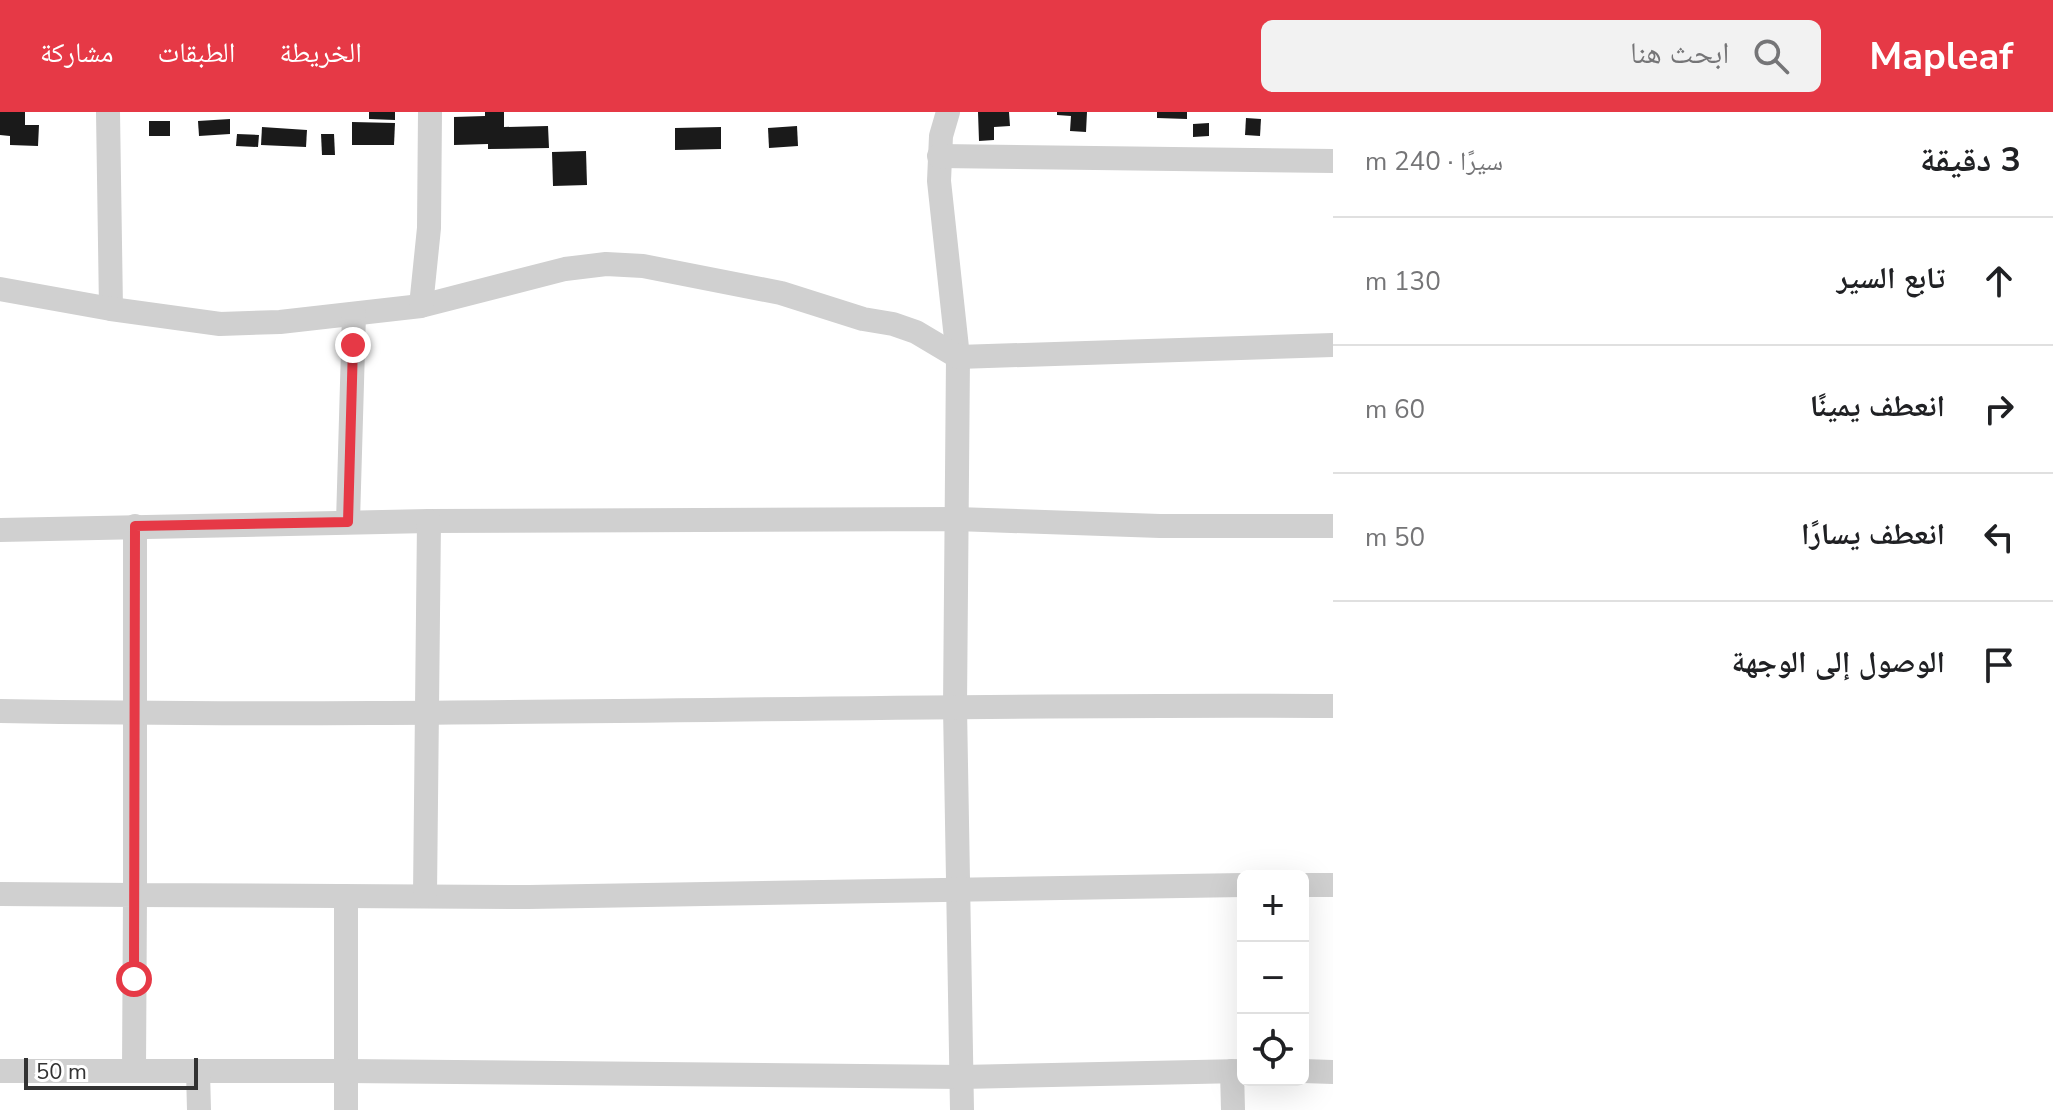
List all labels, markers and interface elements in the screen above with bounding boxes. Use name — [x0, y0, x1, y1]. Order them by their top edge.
search box — [1261, 20, 1821, 92]
text: Mapleaf — [1869, 31, 2013, 82]
text: ابحث هنا — [1630, 33, 1729, 74]
text: مشاركة — [40, 34, 114, 72]
text: الطبقات — [158, 34, 235, 72]
text: الخريطة — [279, 34, 362, 72]
icon: search — [1749, 34, 1793, 78]
text: 3 دقيقة — [1920, 137, 2021, 183]
text: سيرًا · 240 m — [1365, 144, 1503, 179]
text: تابع السير — [1837, 258, 1945, 299]
icon: ahead — [1977, 259, 2021, 303]
text: 130 m — [1365, 264, 1441, 299]
route end — [335, 327, 371, 363]
text: انعطف يمينًا — [1810, 386, 1945, 427]
icon: right — [1977, 387, 2021, 431]
text: 60 m — [1365, 392, 1425, 427]
text: انعطف يسارًا — [1801, 514, 1945, 555]
icon: left — [1977, 515, 2021, 559]
text: 50 m — [1365, 520, 1425, 555]
text: الوصول إلى الوجهة — [1732, 642, 1945, 683]
icon: arrive — [1977, 643, 2021, 687]
map controls — [1237, 870, 1309, 1086]
button: + — [1237, 870, 1309, 942]
button: − — [1237, 942, 1309, 1014]
route start — [116, 961, 152, 997]
button: locate — [1237, 1014, 1309, 1086]
scale bar — [24, 1054, 198, 1090]
text: 50 m — [36, 1057, 87, 1087]

